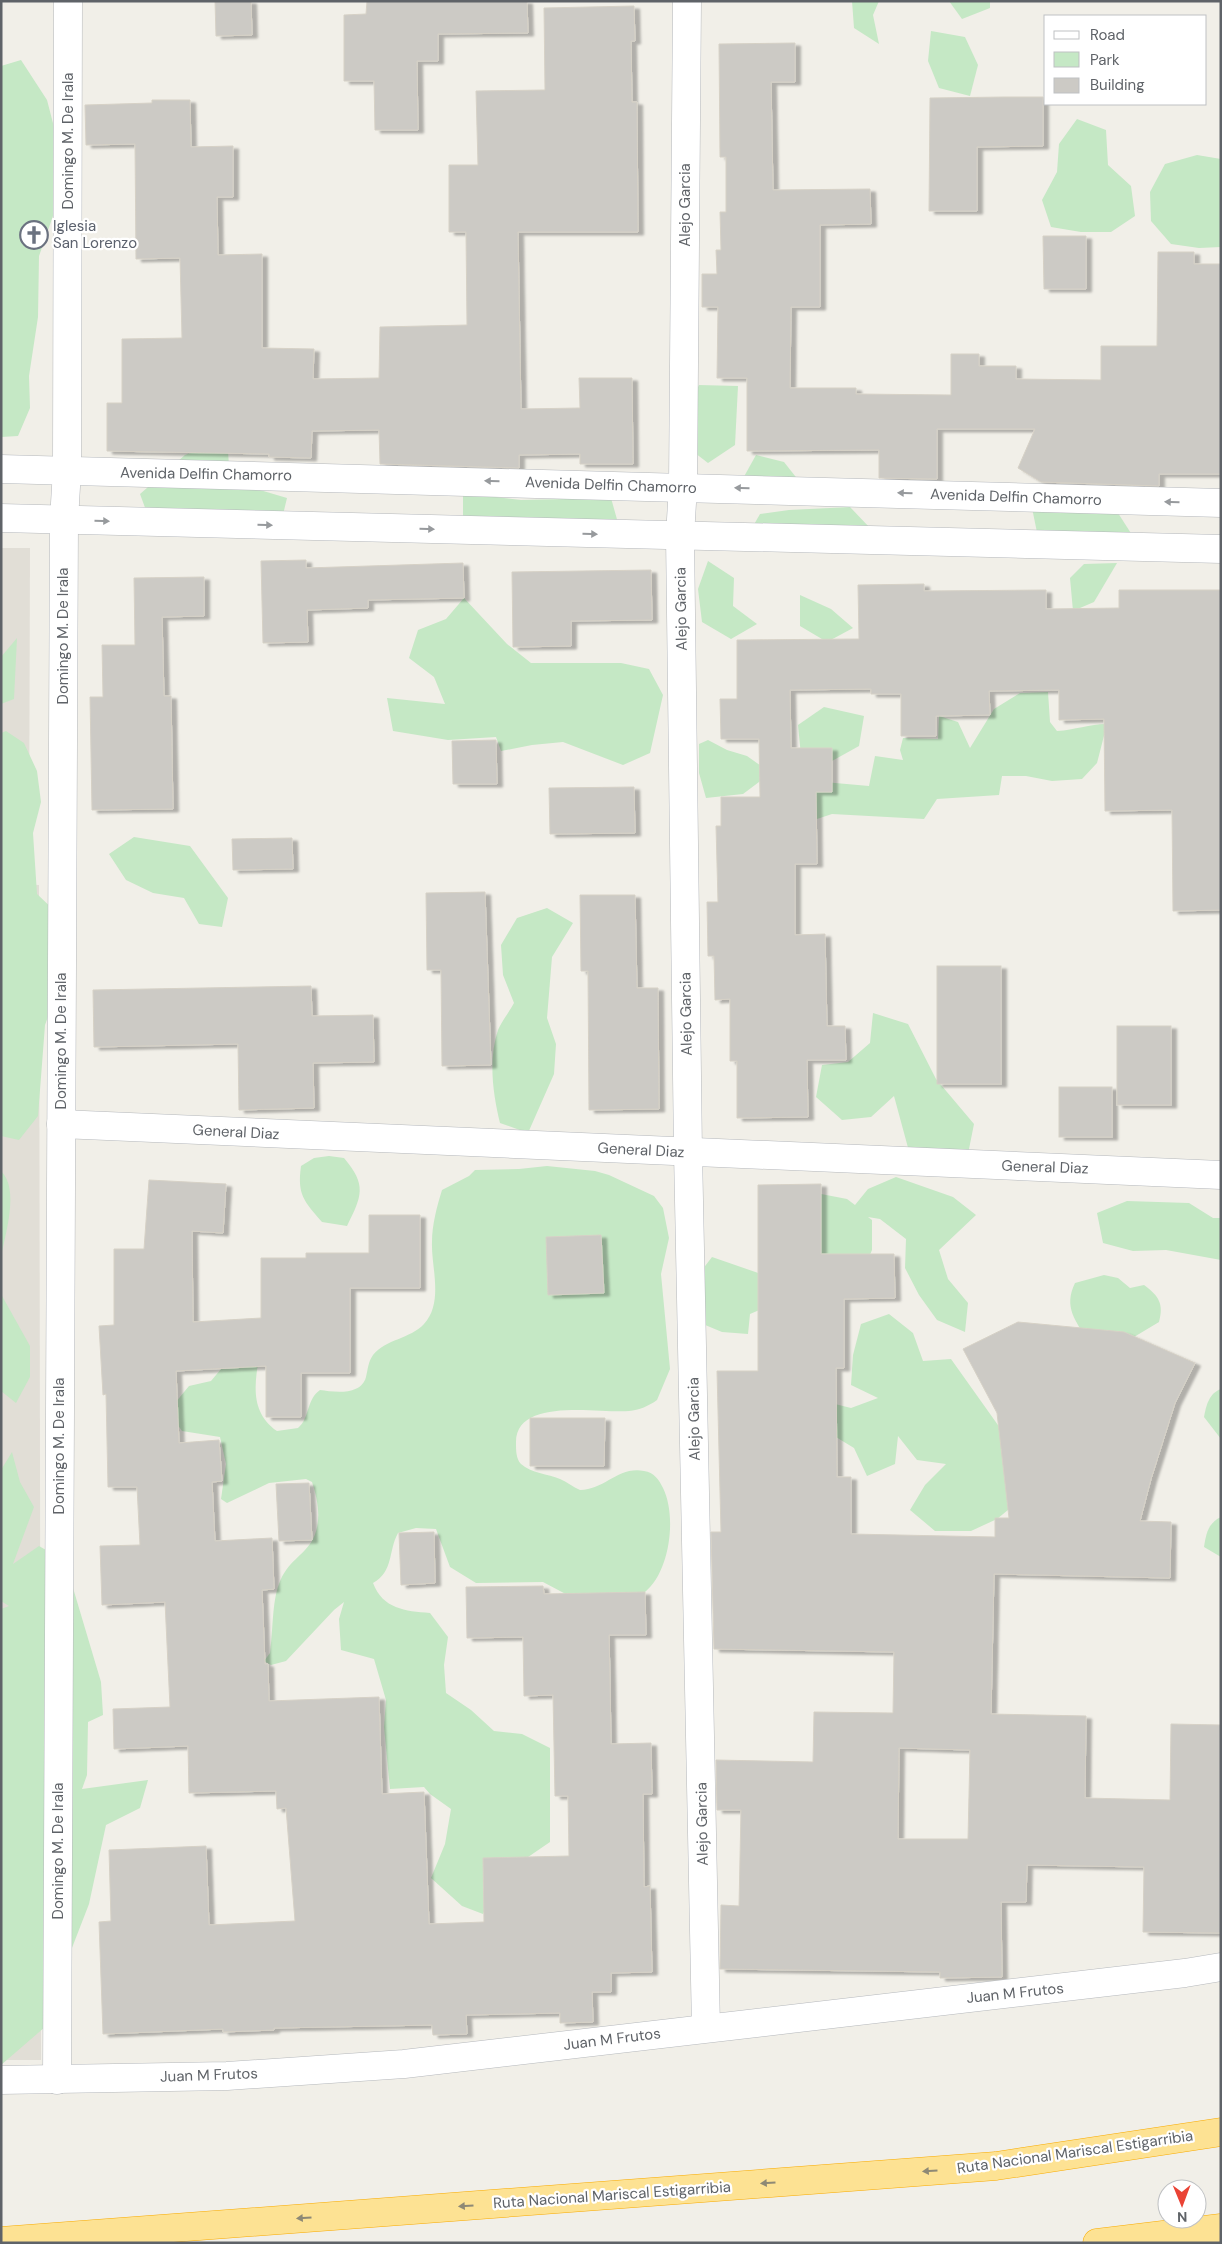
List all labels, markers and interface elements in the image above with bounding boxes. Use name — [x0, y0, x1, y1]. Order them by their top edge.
legend — [1044, 15, 1207, 105]
text: Road — [1090, 25, 1125, 45]
text: Park — [1090, 50, 1120, 70]
street label: Domingo M. De Irala — [58, 73, 78, 209]
text: Building — [1090, 75, 1145, 95]
street label: Alejo Garcia — [675, 163, 695, 247]
place label: Iglesia San Lorenzo — [53, 216, 137, 253]
church icon: Iglesia San Lorenzo — [19, 220, 49, 250]
street label: Avenida Delfin Chamorro — [120, 463, 292, 485]
street label: Avenida Delfin Chamorro — [525, 472, 697, 498]
one-way arrow — [484, 477, 500, 485]
one-way arrow — [734, 484, 750, 492]
street label: Avenida Delfin Chamorro — [930, 484, 1102, 510]
one-way arrow — [896, 489, 912, 497]
one-way arrow — [1164, 497, 1180, 505]
one-way arrow — [95, 517, 111, 525]
one-way arrow — [257, 521, 273, 529]
one-way arrow — [420, 526, 436, 534]
one-way arrow — [582, 530, 598, 538]
street label: Alejo Garcia — [670, 567, 692, 651]
street label: Domingo M. De Irala — [53, 568, 73, 704]
street label: Alejo Garcia — [675, 972, 697, 1056]
street label: Domingo M. De Irala — [51, 973, 71, 1109]
street label: General Diaz — [192, 1120, 280, 1144]
street label: General Diaz — [597, 1138, 685, 1162]
street label: General Diaz — [1001, 1155, 1089, 1179]
street label: Alejo Garcia — [683, 1377, 705, 1461]
street label: Domingo M. De Irala — [49, 1378, 69, 1514]
street label: Alejo Garcia — [691, 1782, 713, 1866]
street label: Domingo M. De Irala — [48, 1783, 68, 1919]
street label: Juan M Frutos — [965, 1978, 1065, 2008]
street label: Juan M Frutos — [562, 2023, 662, 2055]
street label: Juan M Frutos — [160, 2063, 258, 2087]
street label: Ruta Nacional Mariscal Estigarribia — [956, 2126, 1194, 2178]
one-way arrow — [921, 2167, 937, 2175]
street label: Ruta Nacional Mariscal Estigarribia — [492, 2177, 732, 2213]
one-way arrow — [759, 2179, 775, 2187]
north arrow — [1157, 2179, 1207, 2229]
one-way arrow — [458, 2202, 474, 2210]
text: N — [1177, 2208, 1187, 2226]
one-way arrow — [296, 2215, 312, 2223]

